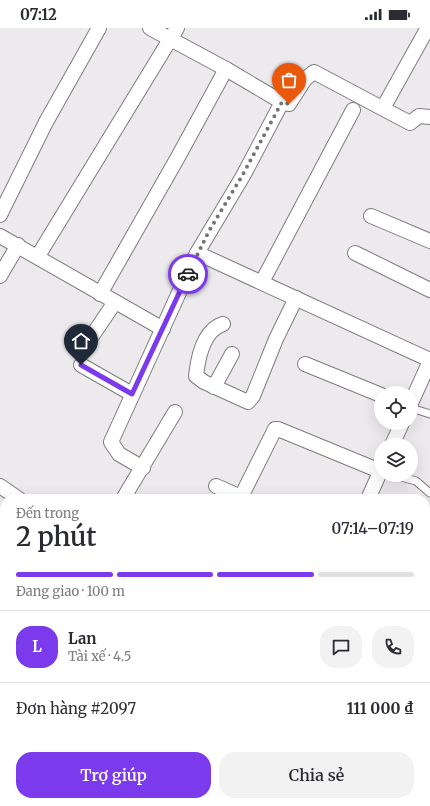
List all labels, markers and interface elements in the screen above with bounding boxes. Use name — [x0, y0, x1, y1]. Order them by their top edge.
text: 07:12 — [20, 5, 57, 24]
pin — [272, 63, 306, 104]
icon: bag — [278, 69, 300, 91]
courier — [168, 254, 208, 294]
icon: car — [177, 263, 199, 285]
pin — [64, 324, 98, 365]
icon: home — [70, 330, 92, 352]
map controls — [374, 386, 418, 482]
button: locate — [374, 386, 418, 430]
button: layers — [374, 438, 418, 482]
text: Đến trong — [16, 505, 79, 522]
text: 07:14–07:19 — [332, 519, 414, 538]
text: 2 phút — [16, 520, 97, 553]
text: Đang giao · 100 m — [16, 583, 125, 600]
button: chat — [320, 626, 362, 668]
button: phone — [372, 626, 414, 668]
text: Lan — [68, 629, 97, 648]
text: L — [32, 637, 42, 656]
text: Tài xế · 4.5 — [68, 648, 131, 665]
text: Đơn hàng #2097 — [16, 699, 136, 718]
text: 111 000 ₫ — [347, 699, 414, 718]
button: Trợ giúp — [16, 752, 211, 798]
button: Chia sẻ — [219, 752, 414, 798]

